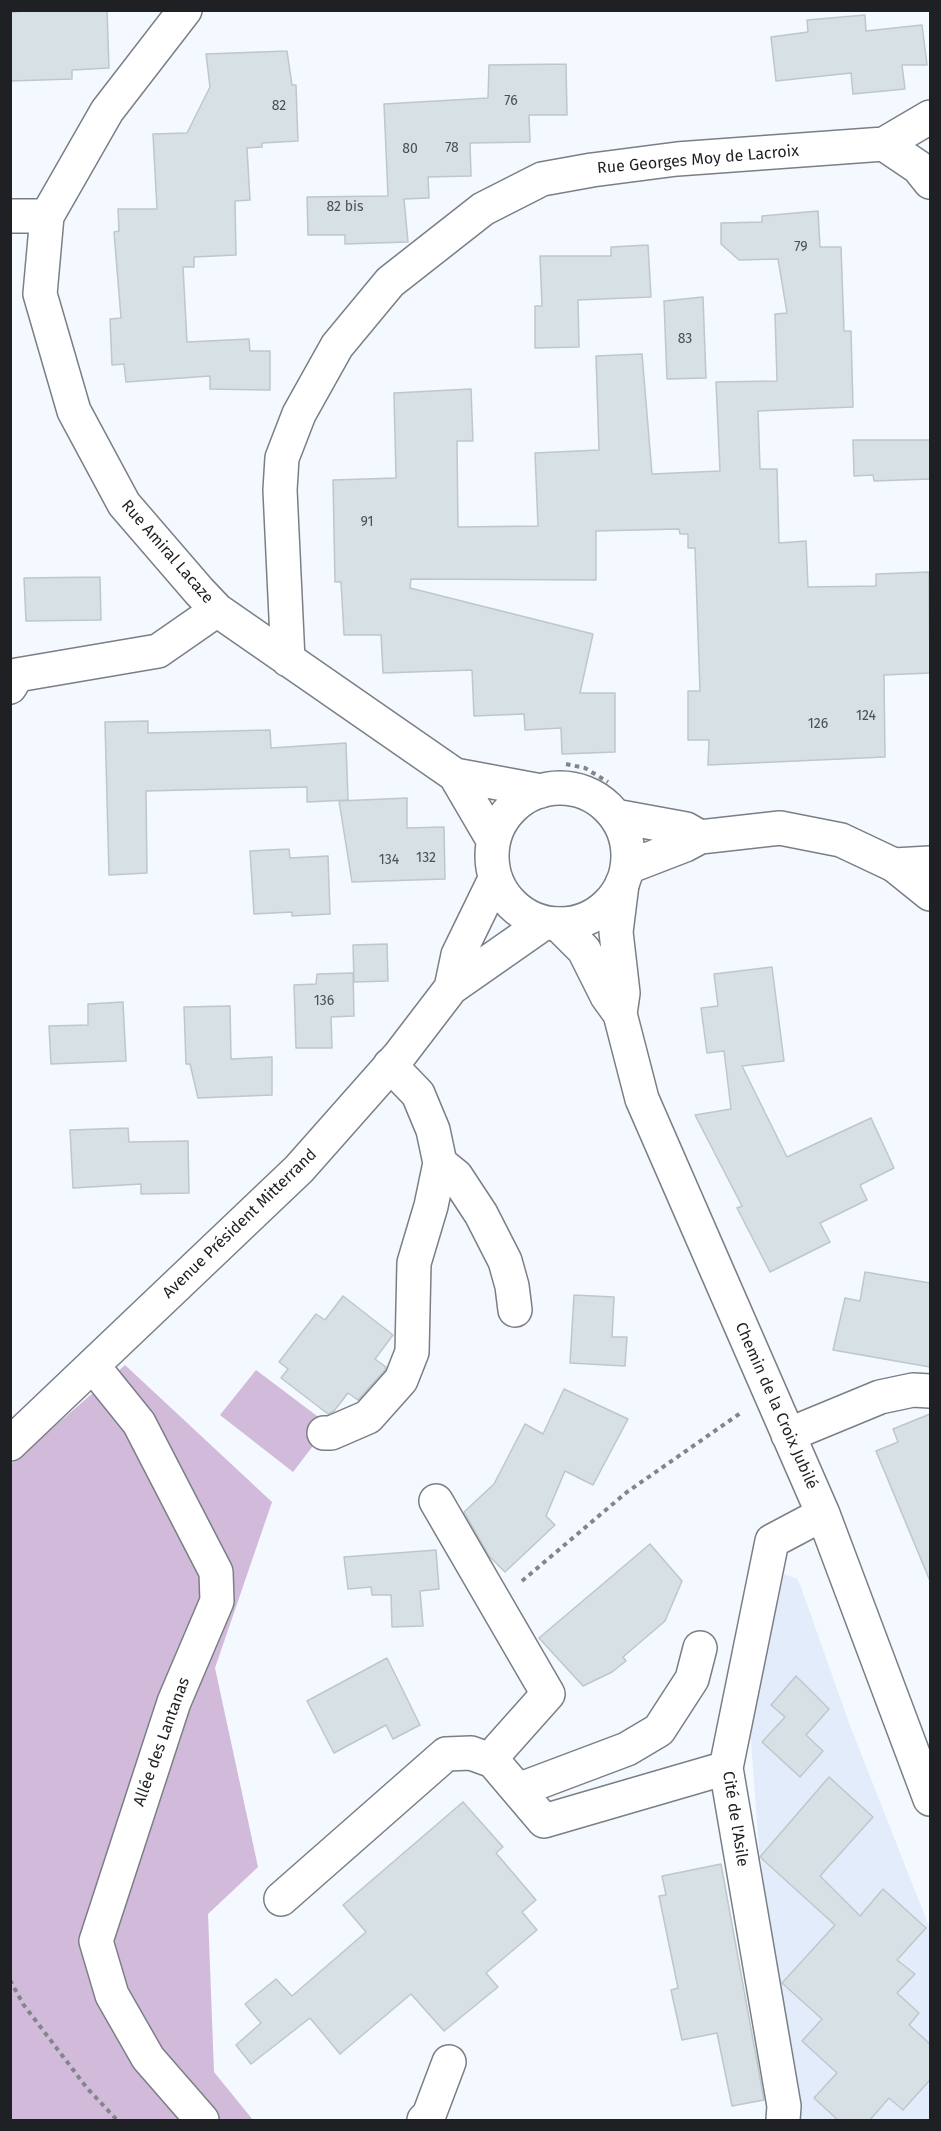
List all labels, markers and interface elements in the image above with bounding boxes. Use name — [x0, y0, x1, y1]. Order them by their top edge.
house number: 76 — [504, 93, 518, 109]
house number: 82 — [272, 98, 286, 114]
house number: 78 — [445, 140, 459, 156]
house number: 80 — [402, 141, 418, 157]
street label: Rue Georges Moy de Lacroix — [596, 142, 800, 178]
house number: 82 bis — [326, 199, 364, 215]
house number: 79 — [794, 239, 808, 255]
house number: 83 — [678, 331, 692, 347]
street label: Rue Amiral Lacaze — [117, 496, 217, 608]
house number: 91 — [360, 514, 374, 530]
house number: 124 — [856, 708, 876, 724]
house number: 126 — [808, 716, 828, 732]
house number: 132 — [416, 850, 436, 866]
house number: 134 — [379, 852, 399, 868]
house number: 136 — [314, 993, 334, 1009]
street label: Avenue Président Mitterrand — [159, 1145, 321, 1303]
street label: Chemin de la Croix Jubilé — [730, 1320, 822, 1492]
street label: Allée des Lantanas — [130, 1675, 194, 1809]
street label: Cité de l'Asile — [718, 1770, 752, 1868]

